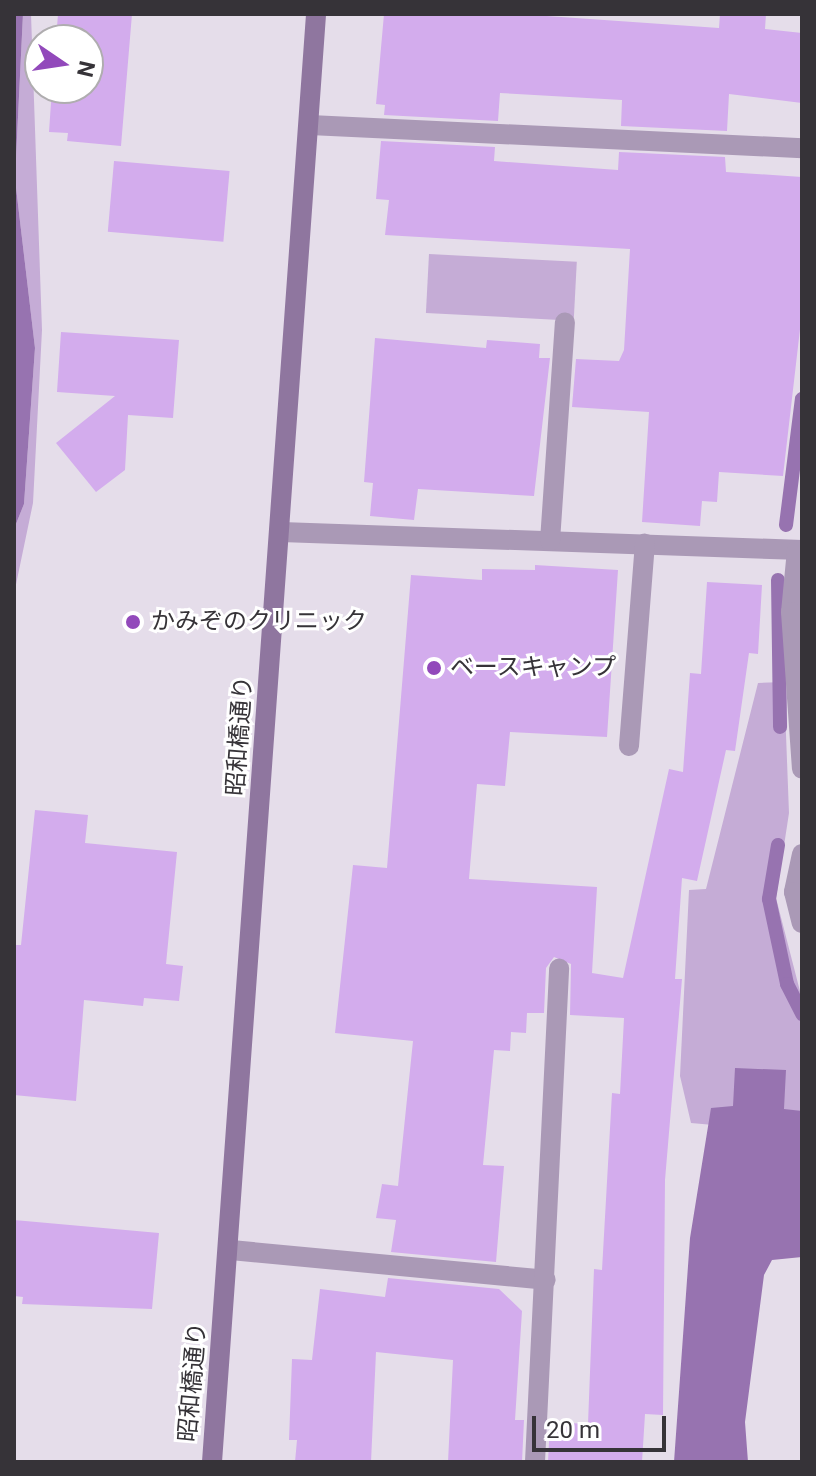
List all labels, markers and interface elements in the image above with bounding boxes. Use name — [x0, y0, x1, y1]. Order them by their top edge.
north arrow — [24, 24, 104, 104]
text: N — [72, 59, 100, 79]
place label: かみぞのクリニック — [151, 608, 367, 636]
marker: かみぞのクリニック — [122, 611, 144, 633]
place label: ベースキャンプ — [450, 654, 618, 682]
marker: ベースキャンプ — [425, 659, 443, 677]
street label: 昭和橋通り — [221, 675, 259, 797]
street label: 昭和橋通り — [173, 1321, 213, 1443]
scale bar — [536, 1400, 670, 1450]
text: 20 m — [546, 1416, 600, 1444]

